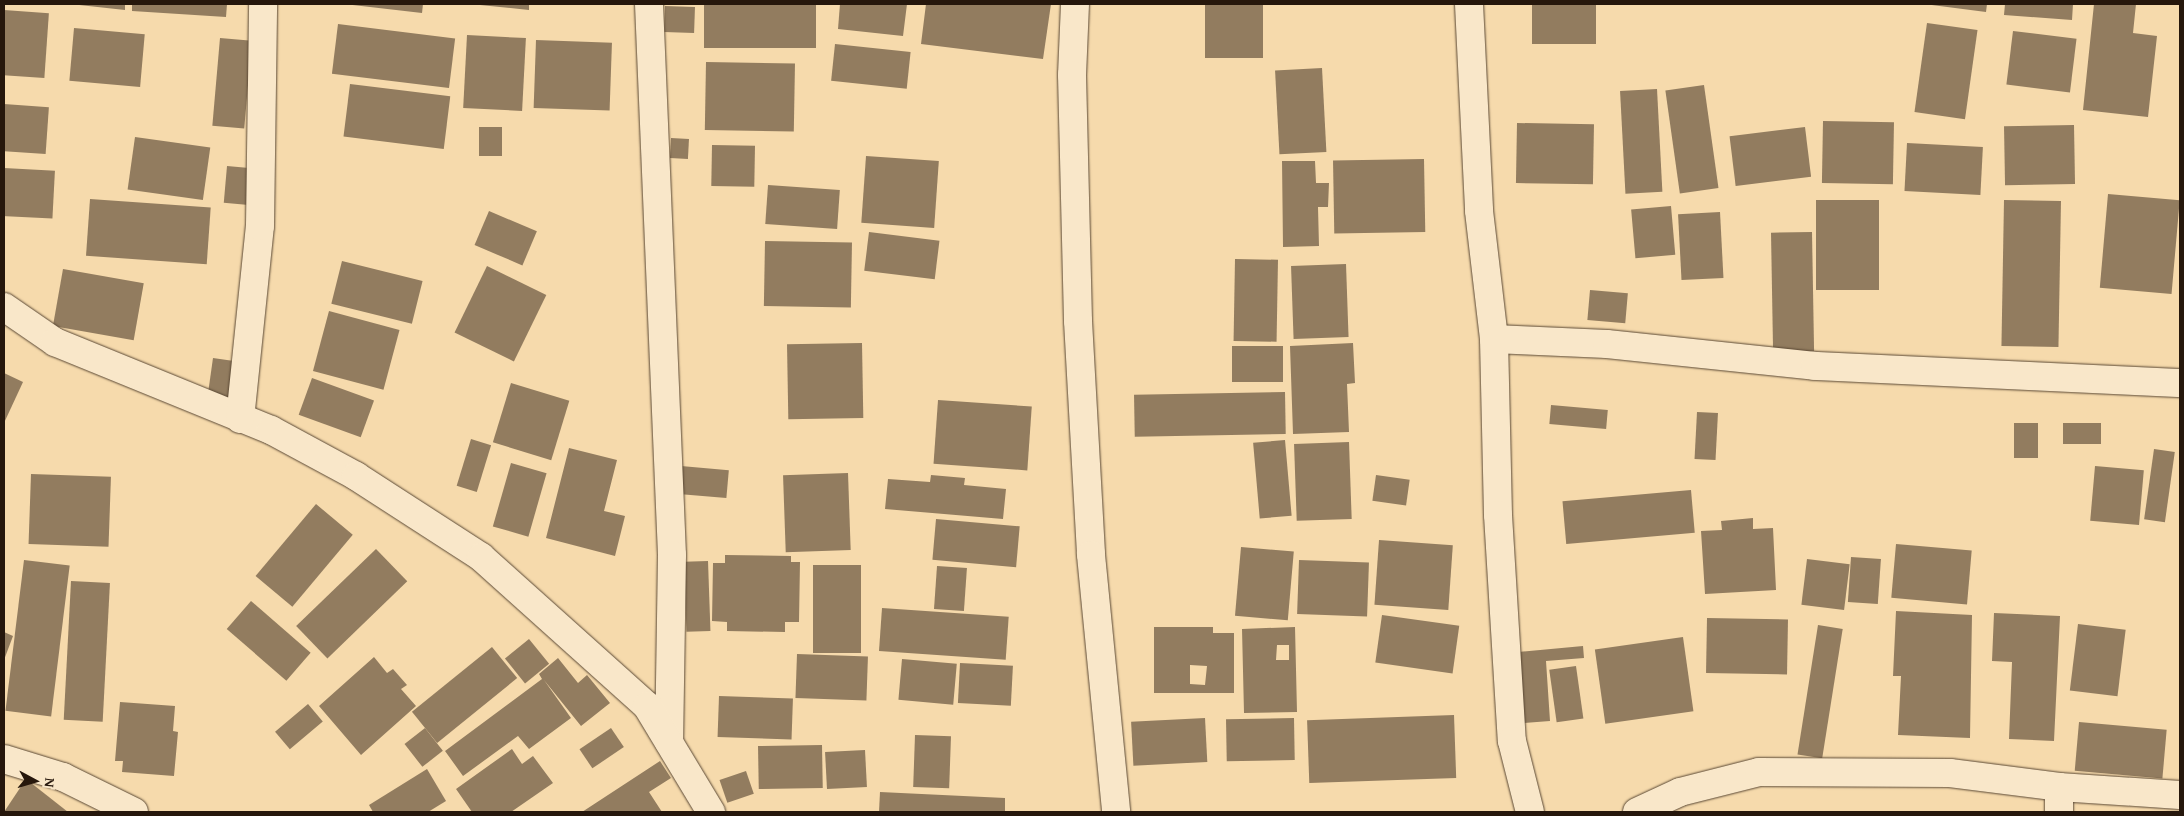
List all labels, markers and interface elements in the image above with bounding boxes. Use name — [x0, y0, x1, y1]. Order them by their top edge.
north arrow — [10, 756, 60, 806]
text: N — [39, 777, 60, 788]

